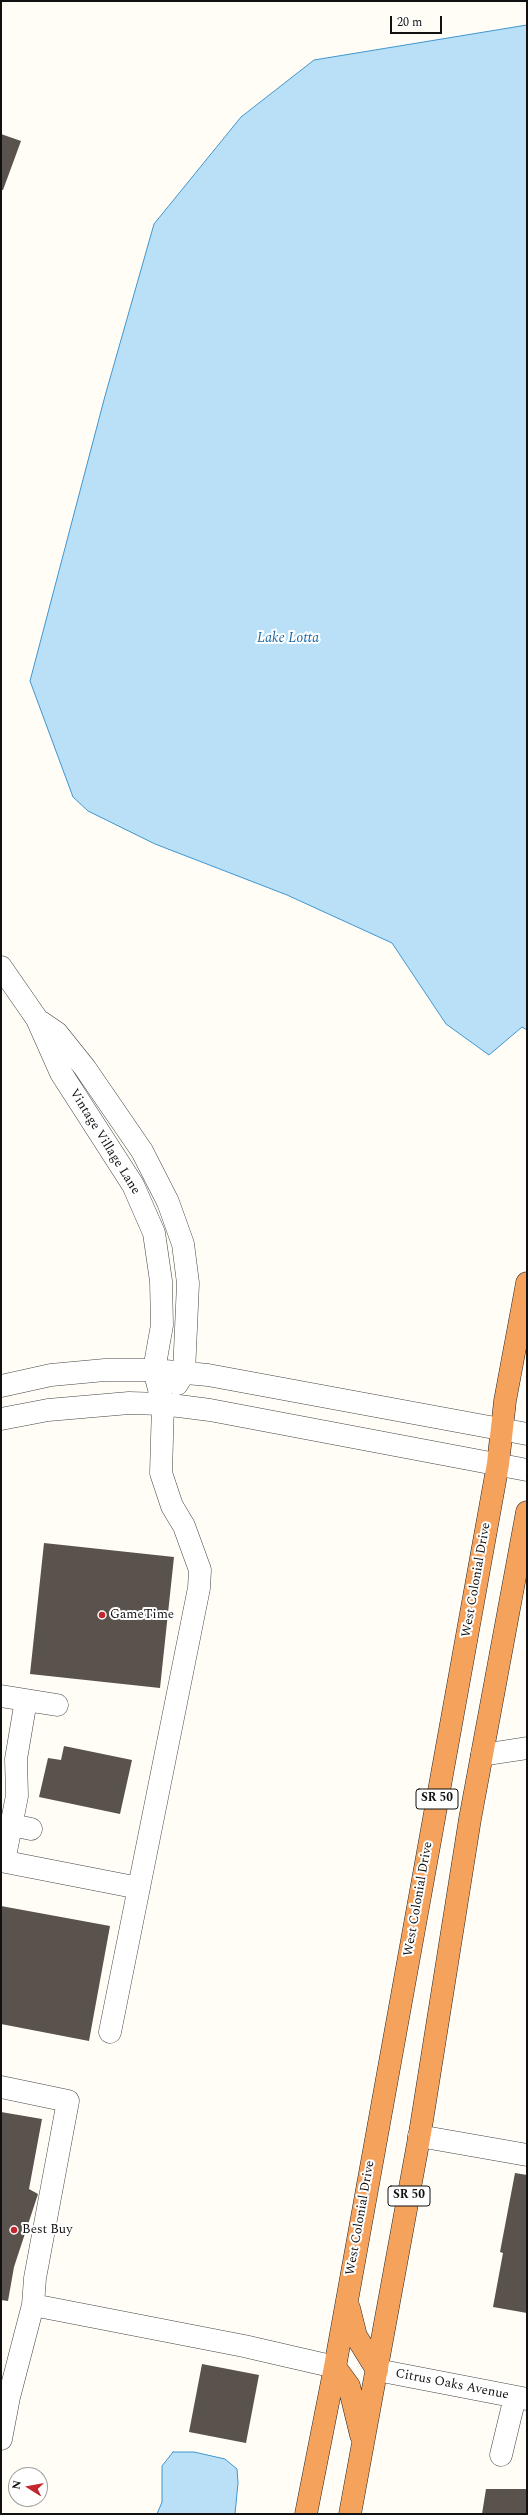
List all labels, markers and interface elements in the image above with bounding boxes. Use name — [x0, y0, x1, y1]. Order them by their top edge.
scale bar — [392, 8, 444, 34]
text: 20 m — [397, 13, 422, 32]
water label: Lake Lotta — [257, 631, 319, 647]
street label: Vintage Village Lane — [65, 1086, 143, 1198]
street label: West Colonial Drive — [459, 1521, 495, 1639]
place label: GameTime — [110, 1607, 174, 1623]
marker: GameTime — [97, 1610, 107, 1620]
road number: SR 50 — [416, 1789, 458, 1809]
street label: West Colonial Drive — [401, 1840, 437, 1958]
street label: West Colonial Drive — [343, 2159, 379, 2277]
road number: SR 50 — [388, 2186, 430, 2206]
place label: Best Buy — [22, 2222, 72, 2238]
marker: Best Buy — [9, 2225, 19, 2235]
street label: Citrus Oaks Avenue — [394, 2366, 510, 2404]
north arrow — [8, 2467, 48, 2507]
text: N — [8, 2479, 26, 2491]

